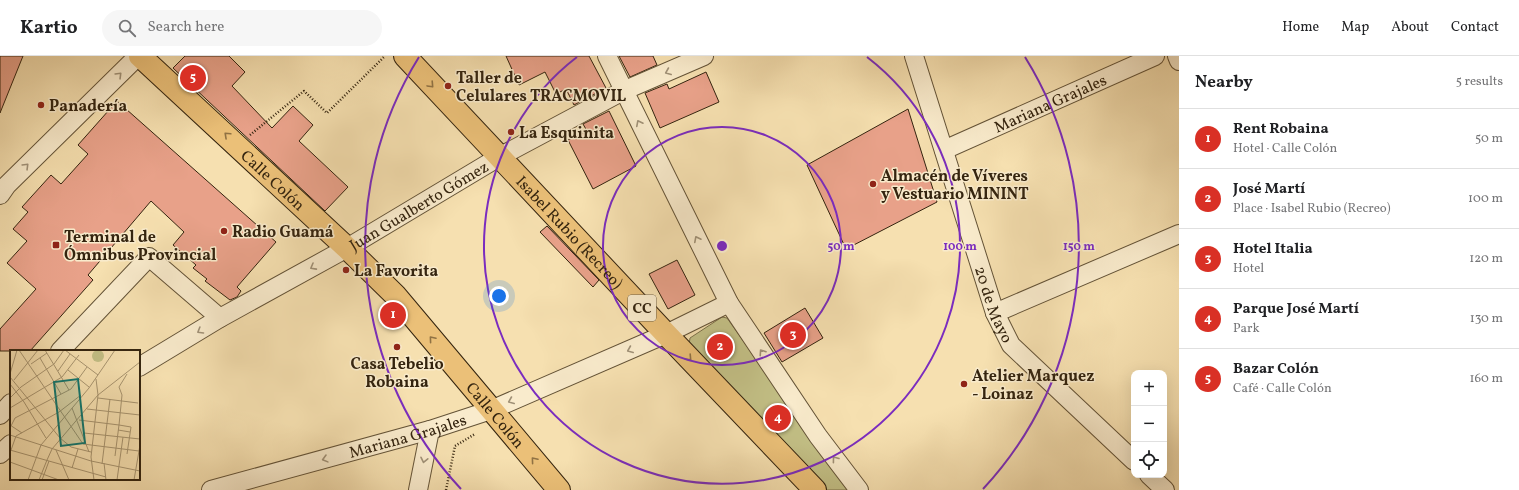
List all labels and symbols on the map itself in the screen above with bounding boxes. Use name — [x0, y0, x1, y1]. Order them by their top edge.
pin: 5 — [180, 63, 206, 93]
one-way arrow — [664, 67, 671, 75]
place label: Taller de Celulares TRACMOVIL — [456, 68, 627, 108]
street label: Mariana Grajales — [991, 70, 1111, 139]
one-way arrow — [114, 72, 122, 80]
one-way arrow — [427, 80, 434, 87]
marker: Taller de Celulares TRACMOVIL — [443, 81, 453, 91]
place label: Panadería — [49, 96, 127, 118]
marker: Panadería — [36, 100, 46, 110]
one-way arrow — [636, 119, 644, 127]
place label: La Esquinita — [519, 123, 614, 145]
marker: La Esquinita — [506, 127, 516, 137]
one-way arrow — [224, 133, 231, 140]
street label: Calle Colón — [235, 146, 309, 217]
street label: Juan Gualberto Gómez — [346, 157, 493, 257]
one-way arrow — [21, 163, 29, 171]
place label: Almacén de Víveres y Vestuario MININT — [881, 166, 1029, 206]
street label: Isabel Rubio (Recreo) — [510, 172, 627, 295]
marker: Almacén de Víveres y Vestuario MININT — [868, 179, 878, 189]
place label: Radio Guamá — [232, 222, 334, 244]
marker: Radio Guamá — [219, 226, 229, 236]
place label: Terminal de Ómnibus Provincial — [64, 227, 217, 267]
one-way arrow — [694, 236, 702, 243]
centre of rings — [715, 239, 729, 253]
text: 50 m — [827, 239, 855, 255]
text: 100 m — [943, 239, 977, 255]
text: 150 m — [1063, 239, 1095, 255]
marker: Terminal de Ómnibus Provincial — [51, 240, 61, 250]
place label: La Favorita — [354, 261, 438, 283]
one-way arrow — [310, 262, 317, 269]
street label: 20 de Mayo — [968, 264, 1017, 347]
marker: La Favorita — [341, 265, 351, 275]
your location — [489, 286, 509, 306]
road number: CC — [628, 295, 656, 321]
pin: 1 — [380, 300, 406, 330]
pin: 3 — [780, 320, 806, 350]
one-way arrow — [197, 326, 204, 333]
pin: 2 — [707, 332, 733, 362]
one-way arrow — [430, 337, 437, 344]
marker: Casa Tebelio Robaina — [392, 342, 402, 352]
one-way arrow — [626, 345, 633, 353]
one-way arrow — [760, 349, 767, 356]
inset map — [10, 350, 140, 480]
place label: Casa Tebelio Robaina — [350, 354, 444, 394]
one-way arrow — [684, 354, 691, 361]
place label: Atelier Marquez - Loinaz — [972, 366, 1094, 406]
street label: Calle Colón — [460, 378, 529, 454]
marker: Atelier Marquez - Loinaz — [959, 379, 969, 389]
one-way arrow — [507, 397, 514, 405]
pin: 4 — [765, 403, 791, 433]
street label: Mariana Grajales — [347, 410, 470, 465]
one-way arrow — [322, 454, 329, 463]
one-way arrow — [833, 456, 840, 463]
one-way arrow — [420, 457, 428, 463]
one-way arrow — [532, 458, 539, 465]

